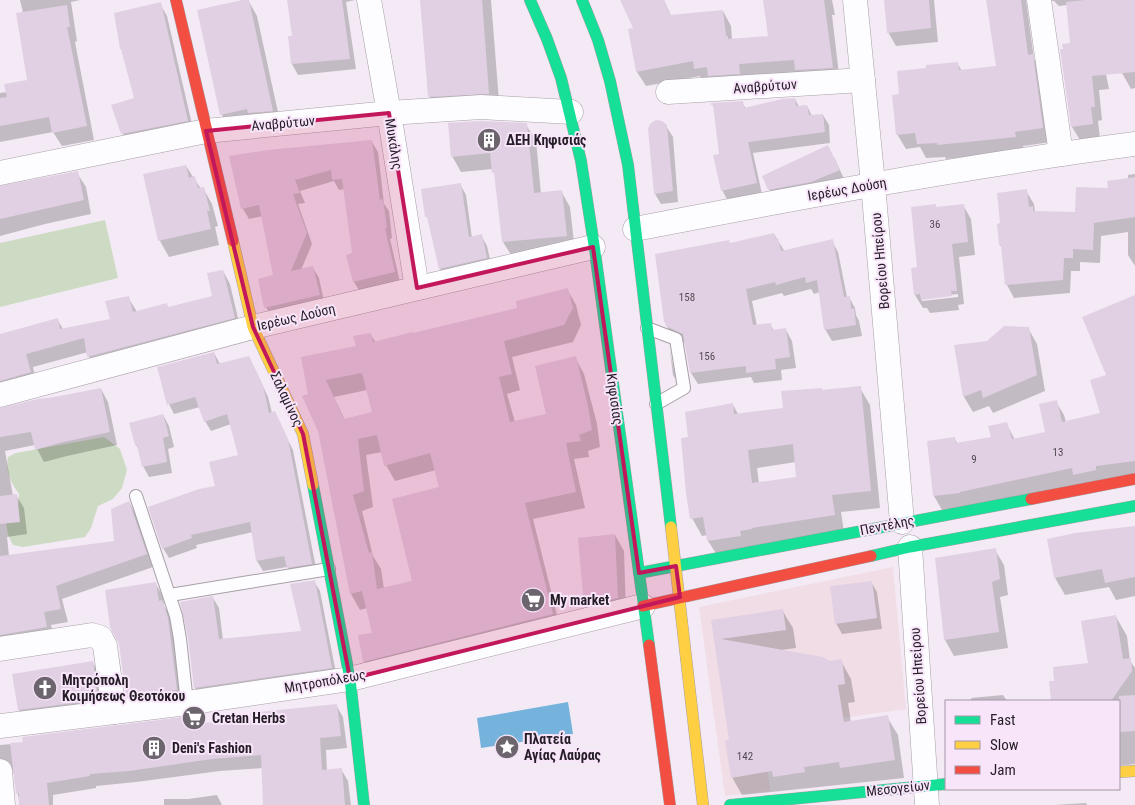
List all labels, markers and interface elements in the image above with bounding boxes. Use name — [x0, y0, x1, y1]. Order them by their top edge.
street label: Αναβρύτων — [733, 76, 797, 96]
street label: Αναβρύτων — [251, 112, 316, 134]
street label: Μυκάλης — [382, 117, 406, 171]
building icon: ΔΕΗ Κηφισιάς — [476, 127, 502, 153]
place label: ΔΕΗ Κηφισιάς — [506, 132, 586, 149]
street label: Ιερέως Δούση — [806, 174, 888, 204]
street label: Βορείου Ηπείρου — [868, 212, 892, 310]
house number: 36 — [930, 218, 940, 231]
house number: 158 — [679, 291, 695, 304]
street label: Ιερέως Δούση — [255, 300, 337, 334]
house number: 156 — [699, 350, 715, 363]
street label: Σαλαμίνος — [267, 369, 307, 429]
street label: Κηφισίας — [602, 372, 627, 426]
house number: 13 — [1053, 446, 1063, 459]
house number: 9 — [971, 453, 977, 466]
street label: Πεντέλης — [859, 512, 915, 538]
supermarket icon: My market — [520, 587, 546, 613]
place label: My market — [550, 592, 609, 608]
street label: Βορείου Ηπείρου — [907, 627, 929, 725]
street label: Μητροπόλεως — [283, 666, 367, 696]
place label: Μητρόπολη Κοιμήσεως Θεοτόκου — [62, 672, 186, 704]
church icon: Μητρόπολη Κοιμήσεως Θεοτόκου — [32, 675, 58, 701]
legend — [945, 700, 1120, 790]
supermarket icon: Cretan Herbs — [181, 705, 207, 731]
place label: Cretan Herbs — [212, 710, 285, 726]
text: Fast — [990, 711, 1015, 729]
place label: Πλατεία Αγίας Λαύρας — [524, 731, 601, 763]
place icon: Πλατεία Αγίας Λαύρας — [494, 734, 520, 760]
building icon: Deni's Fashion — [141, 735, 167, 761]
text: Slow — [990, 736, 1019, 754]
place label: Deni's Fashion — [172, 740, 252, 756]
house number: 142 — [737, 750, 753, 763]
text: Jam — [990, 761, 1016, 779]
street label: Μεσογείων — [865, 777, 931, 799]

